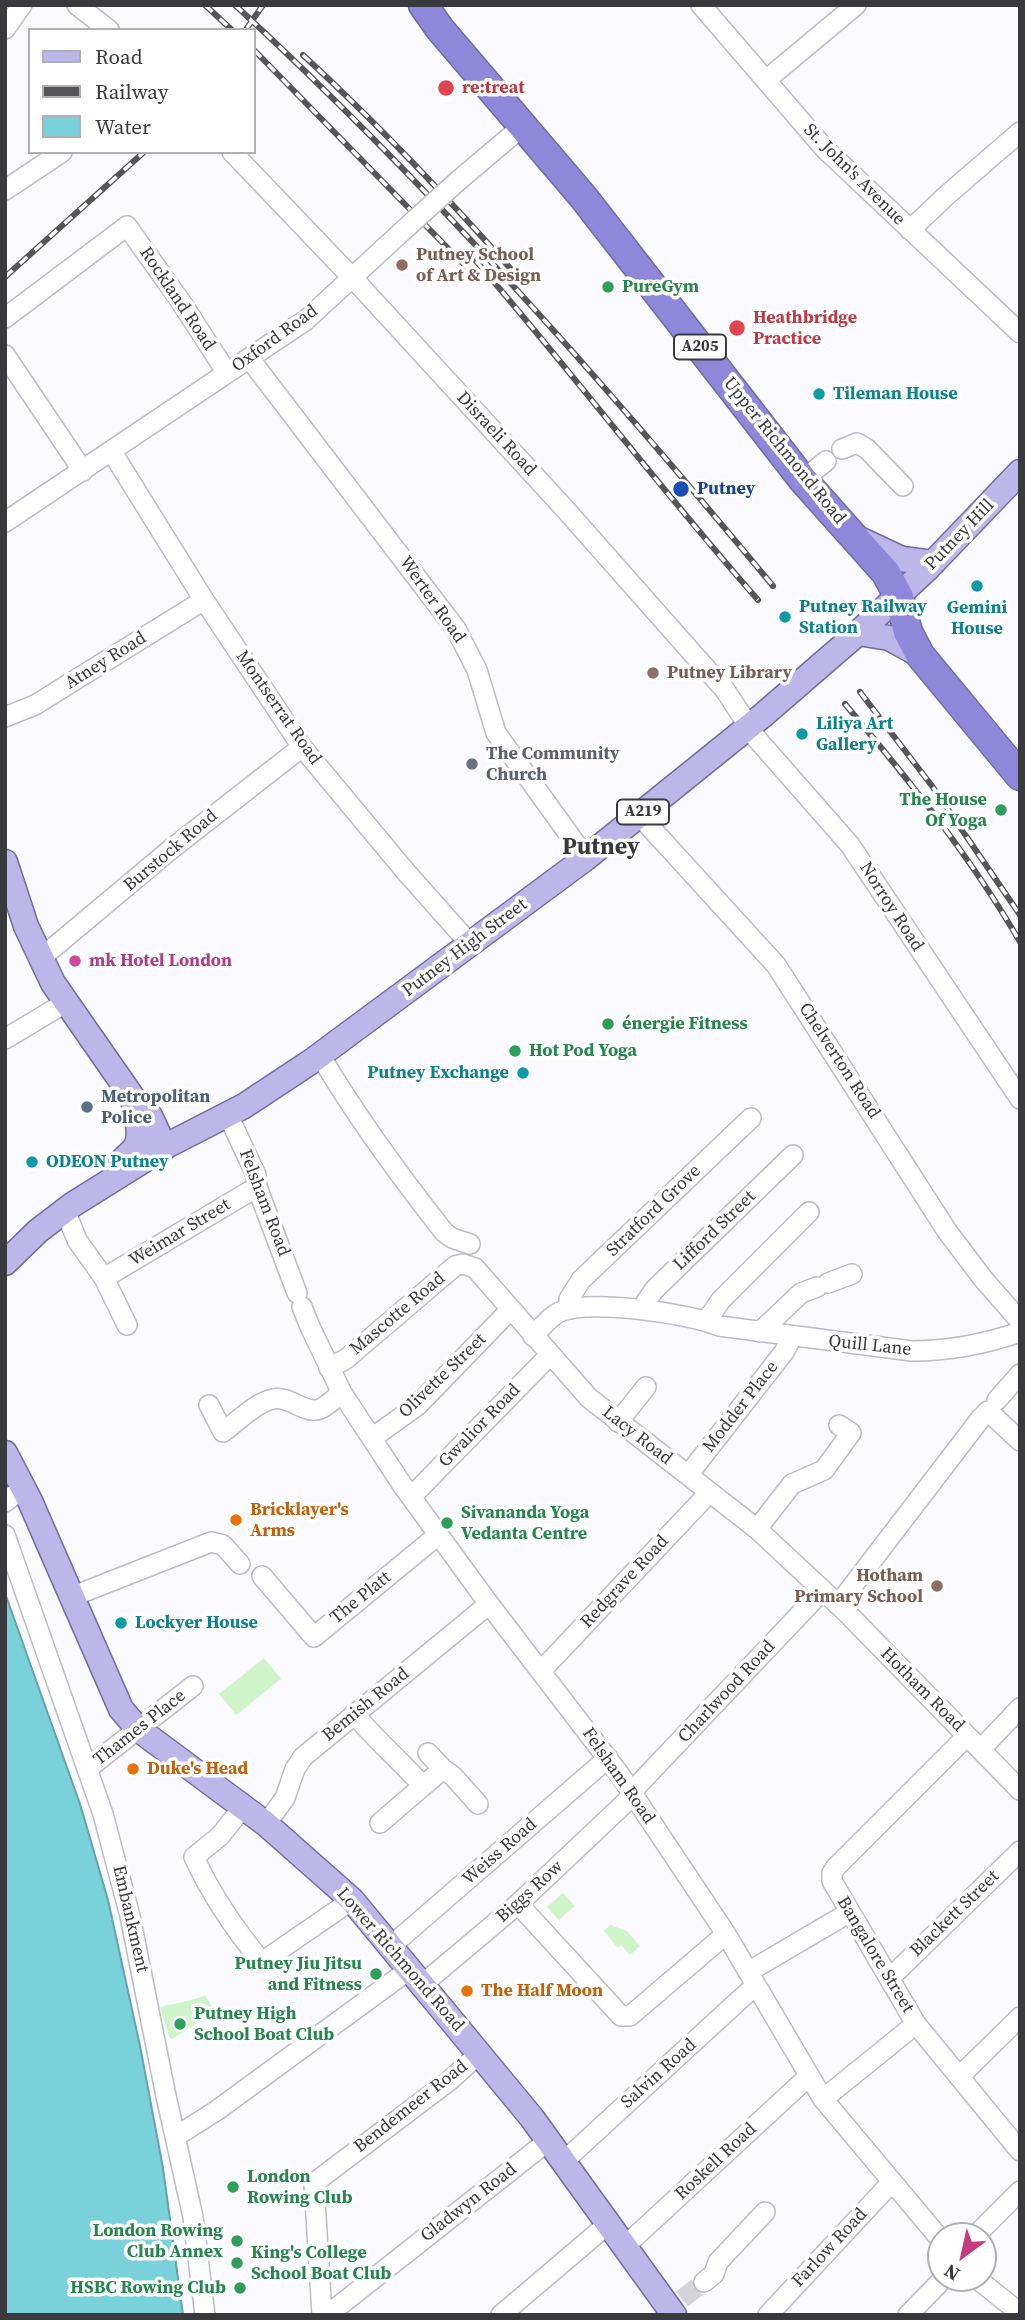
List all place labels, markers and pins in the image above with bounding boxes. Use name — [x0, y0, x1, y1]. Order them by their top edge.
place label: re:treat — [462, 77, 525, 99]
marker: re:treat — [436, 78, 456, 98]
place label: Putney School of Art & Design — [416, 244, 541, 286]
marker: Putney School of Art & Design — [394, 257, 410, 273]
place label: PureGym — [622, 276, 699, 298]
marker: PureGym — [600, 279, 616, 295]
place label: Heathbridge Practice — [753, 307, 857, 350]
marker: Heathbridge Practice — [727, 318, 747, 338]
place label: Tileman House — [833, 383, 958, 405]
marker: Tileman House — [811, 386, 827, 402]
place label: Putney — [697, 478, 755, 500]
marker: Putney — [671, 479, 691, 499]
marker: Gemini House — [969, 578, 985, 594]
place label: Putney Railway Station — [799, 596, 927, 638]
place label: Gemini House — [947, 597, 1007, 640]
marker: Putney Railway Station — [777, 609, 793, 625]
place label: Putney Library — [667, 662, 792, 684]
marker: Putney Library — [645, 665, 661, 681]
place label: Liliya Art Gallery — [816, 713, 893, 756]
marker: Liliya Art Gallery — [794, 726, 810, 742]
place label: The Community Church — [486, 743, 619, 786]
marker: The Community Church — [464, 756, 480, 772]
place label: The House Of Yoga — [899, 789, 987, 832]
marker: The House Of Yoga — [993, 802, 1009, 818]
place label: mk Hotel London — [89, 950, 232, 972]
marker: mk Hotel London — [67, 953, 83, 969]
place label: énergie Fitness — [622, 1013, 748, 1035]
marker: énergie Fitness — [600, 1016, 616, 1032]
place label: Hot Pod Yoga — [529, 1040, 637, 1062]
marker: Hot Pod Yoga — [507, 1043, 523, 1059]
place label: Putney Exchange — [367, 1062, 509, 1084]
marker: Putney Exchange — [515, 1065, 531, 1081]
place label: Metropolitan Police — [101, 1086, 210, 1128]
marker: Metropolitan Police — [79, 1099, 95, 1115]
place label: ODEON Putney — [46, 1151, 169, 1173]
marker: ODEON Putney — [24, 1154, 40, 1170]
place label: Bricklayer's Arms — [250, 1499, 349, 1542]
place label: Sivananda Yoga Vedanta Centre — [461, 1502, 589, 1544]
marker: Bricklayer's Arms — [228, 1512, 244, 1528]
marker: Sivananda Yoga Vedanta Centre — [439, 1515, 455, 1531]
place label: Hotham Primary School — [794, 1565, 923, 1608]
marker: Hotham Primary School — [929, 1578, 945, 1594]
place label: Lockyer House — [135, 1612, 258, 1634]
marker: Lockyer House — [113, 1615, 129, 1631]
place label: Duke's Head — [147, 1758, 248, 1780]
marker: Duke's Head — [125, 1761, 141, 1777]
place label: Putney Jiu Jitsu and Fitness — [234, 1953, 362, 1996]
marker: Putney Jiu Jitsu and Fitness — [368, 1966, 384, 1982]
place label: The Half Moon — [481, 1980, 603, 2002]
marker: The Half Moon — [459, 1983, 475, 1999]
place label: Putney High School Boat Club — [194, 2003, 334, 2046]
marker: Putney High School Boat Club — [172, 2016, 188, 2032]
place label: London Rowing Club — [247, 2166, 352, 2208]
marker: London Rowing Club — [225, 2179, 241, 2195]
place label: London Rowing Club Annex — [93, 2220, 223, 2262]
marker: London Rowing Club Annex — [229, 2233, 245, 2249]
place label: King's College School Boat Club — [251, 2242, 391, 2284]
marker: King's College School Boat Club — [229, 2255, 245, 2271]
place label: HSBC Rowing Club — [70, 2277, 226, 2299]
marker: HSBC Rowing Club — [232, 2280, 248, 2296]

